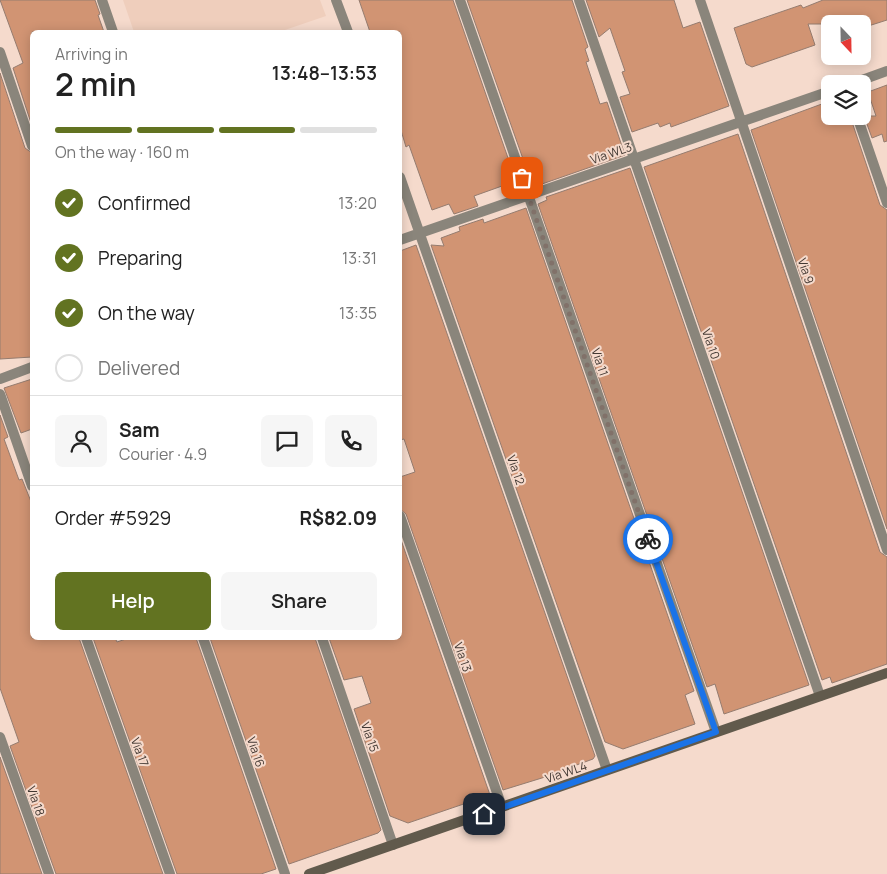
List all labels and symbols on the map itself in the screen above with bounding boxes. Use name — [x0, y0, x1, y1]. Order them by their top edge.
north arrow — [821, 15, 871, 65]
street label: Via WL3 — [588, 138, 634, 168]
pin — [501, 157, 543, 199]
street label: Via 9 — [794, 256, 818, 286]
street label: Via 10 — [698, 327, 724, 361]
street label: Via 11 — [587, 346, 613, 378]
street label: Via 12 — [503, 453, 529, 487]
courier — [623, 514, 673, 564]
street label: Via 13 — [450, 640, 476, 674]
street label: Via 15 — [357, 720, 383, 754]
street label: Via 17 — [127, 735, 153, 769]
street label: Via 16 — [243, 735, 269, 769]
street label: Via WL4 — [543, 757, 589, 787]
street label: Via 18 — [23, 784, 49, 818]
pin — [463, 793, 505, 835]

